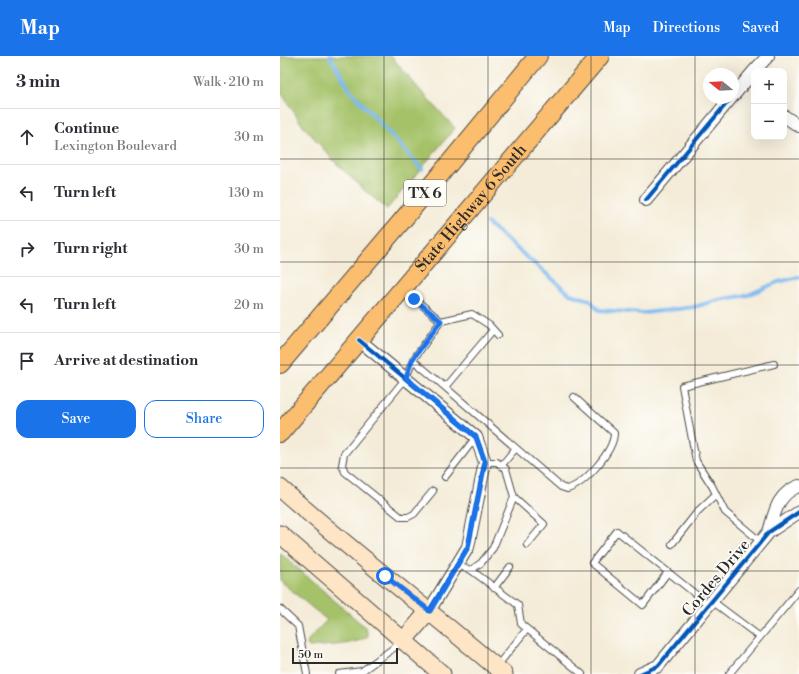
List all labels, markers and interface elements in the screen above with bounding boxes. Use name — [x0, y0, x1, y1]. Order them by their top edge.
text: Map — [20, 16, 60, 40]
text: Map — [603, 19, 631, 37]
text: Directions — [653, 19, 720, 37]
text: Saved — [742, 19, 779, 37]
north arrow — [703, 68, 739, 104]
map controls — [751, 68, 787, 140]
button: + — [751, 68, 787, 104]
text: 3 min — [16, 71, 60, 93]
text: Walk · 210 m — [193, 74, 264, 90]
button: − — [751, 104, 787, 140]
text: Continue — [54, 119, 119, 138]
icon: ahead — [16, 126, 38, 148]
text: 30 m — [234, 129, 264, 145]
text: Lexington Boulevard — [54, 138, 177, 154]
street label: State Highway 6 South — [411, 140, 531, 276]
road number: TX 6 — [404, 180, 446, 206]
icon: left — [16, 182, 38, 204]
text: Turn left — [54, 183, 116, 202]
text: 130 m — [229, 185, 264, 201]
icon: right — [16, 238, 38, 260]
text: Turn right — [54, 239, 128, 258]
text: 30 m — [234, 241, 264, 257]
route end — [405, 290, 423, 308]
icon: left — [16, 294, 38, 316]
text: Turn left — [54, 295, 116, 314]
text: 20 m — [234, 297, 264, 313]
icon: arrive — [16, 350, 38, 372]
text: Arrive at destination — [54, 351, 198, 370]
button: Save — [16, 400, 136, 438]
button: Share — [144, 400, 264, 438]
street label: Cordes Drive — [678, 535, 754, 621]
route start — [376, 567, 394, 585]
scale bar — [292, 646, 398, 665]
text: 50 m — [298, 648, 323, 662]

